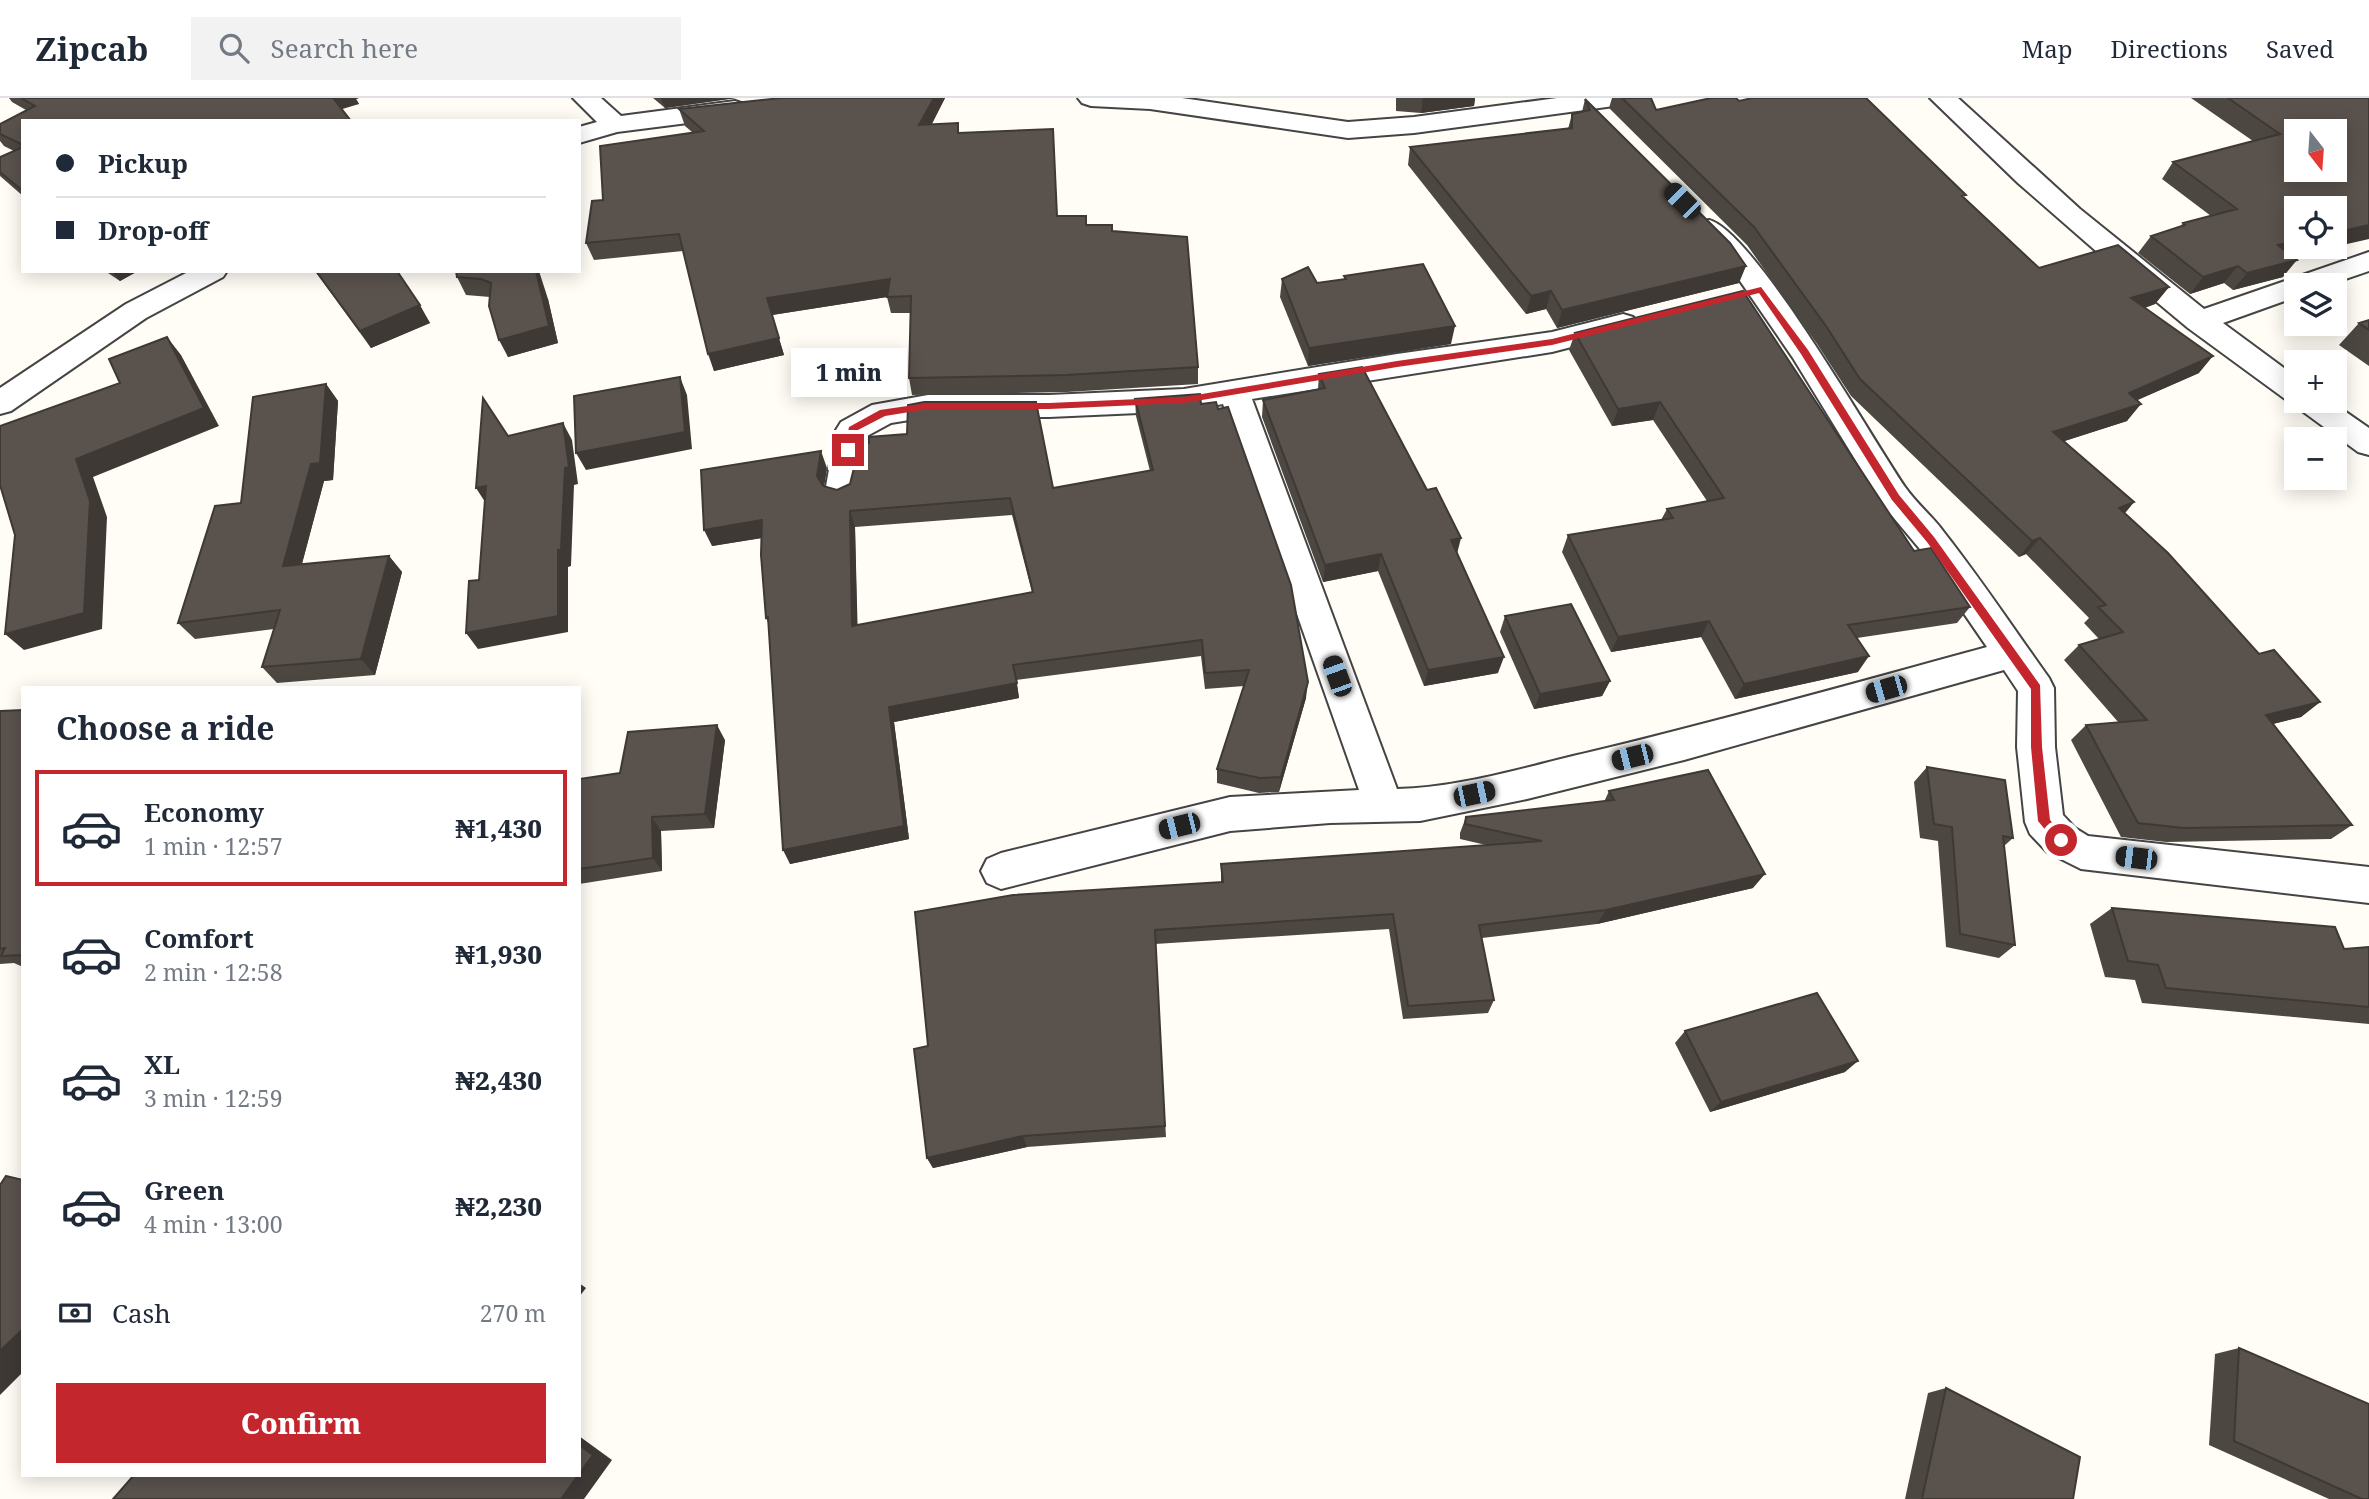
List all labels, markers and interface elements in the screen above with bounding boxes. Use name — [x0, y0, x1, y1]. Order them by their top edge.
search box — [191, 17, 681, 80]
text: Zipcab — [35, 26, 149, 71]
icon: search — [215, 29, 253, 67]
text: Search here — [271, 30, 418, 66]
text: Map — [2022, 32, 2073, 65]
text: Directions — [2111, 32, 2228, 65]
text: Saved — [2266, 32, 2334, 65]
north arrow — [2284, 119, 2347, 182]
map controls — [2284, 119, 2347, 490]
text: Pickup — [98, 145, 188, 181]
car — [1660, 179, 1705, 223]
button: locate — [2284, 196, 2347, 259]
text: Drop-off — [98, 212, 208, 248]
button: layers — [2284, 273, 2347, 336]
callout: 1 min — [790, 348, 906, 398]
button: + — [2284, 350, 2347, 413]
text: 1 min — [816, 356, 882, 388]
button: − — [2284, 427, 2347, 490]
route end — [832, 434, 864, 466]
car — [1320, 653, 1355, 699]
car — [1863, 673, 1910, 705]
text: Choose a ride — [56, 706, 275, 749]
car — [1610, 742, 1655, 772]
car — [1452, 779, 1497, 809]
text: Economy — [144, 794, 264, 830]
icon: car — [60, 797, 123, 860]
text: ₦1,430 — [455, 810, 542, 846]
car — [1157, 811, 1202, 841]
route start — [2045, 824, 2077, 856]
text: 1 min · 12:57 — [144, 830, 282, 862]
car — [2114, 845, 2159, 871]
text: Comfort — [144, 920, 254, 956]
icon: car — [60, 923, 123, 986]
text: ₦1,930 — [455, 936, 542, 972]
text: 2 min · 12:58 — [144, 956, 282, 988]
text: XL — [144, 1046, 180, 1082]
icon: car — [60, 1049, 123, 1112]
text: ₦2,430 — [455, 1062, 542, 1098]
text: 3 min · 12:59 — [144, 1082, 282, 1114]
text: Green — [144, 1172, 225, 1208]
icon: car — [60, 1175, 123, 1238]
text: ₦2,230 — [455, 1188, 542, 1224]
text: 4 min · 13:00 — [144, 1208, 282, 1240]
icon: cash — [56, 1294, 94, 1332]
text: Cash — [112, 1295, 171, 1331]
text: 270 m — [480, 1297, 546, 1329]
button: Confirm — [56, 1383, 546, 1463]

